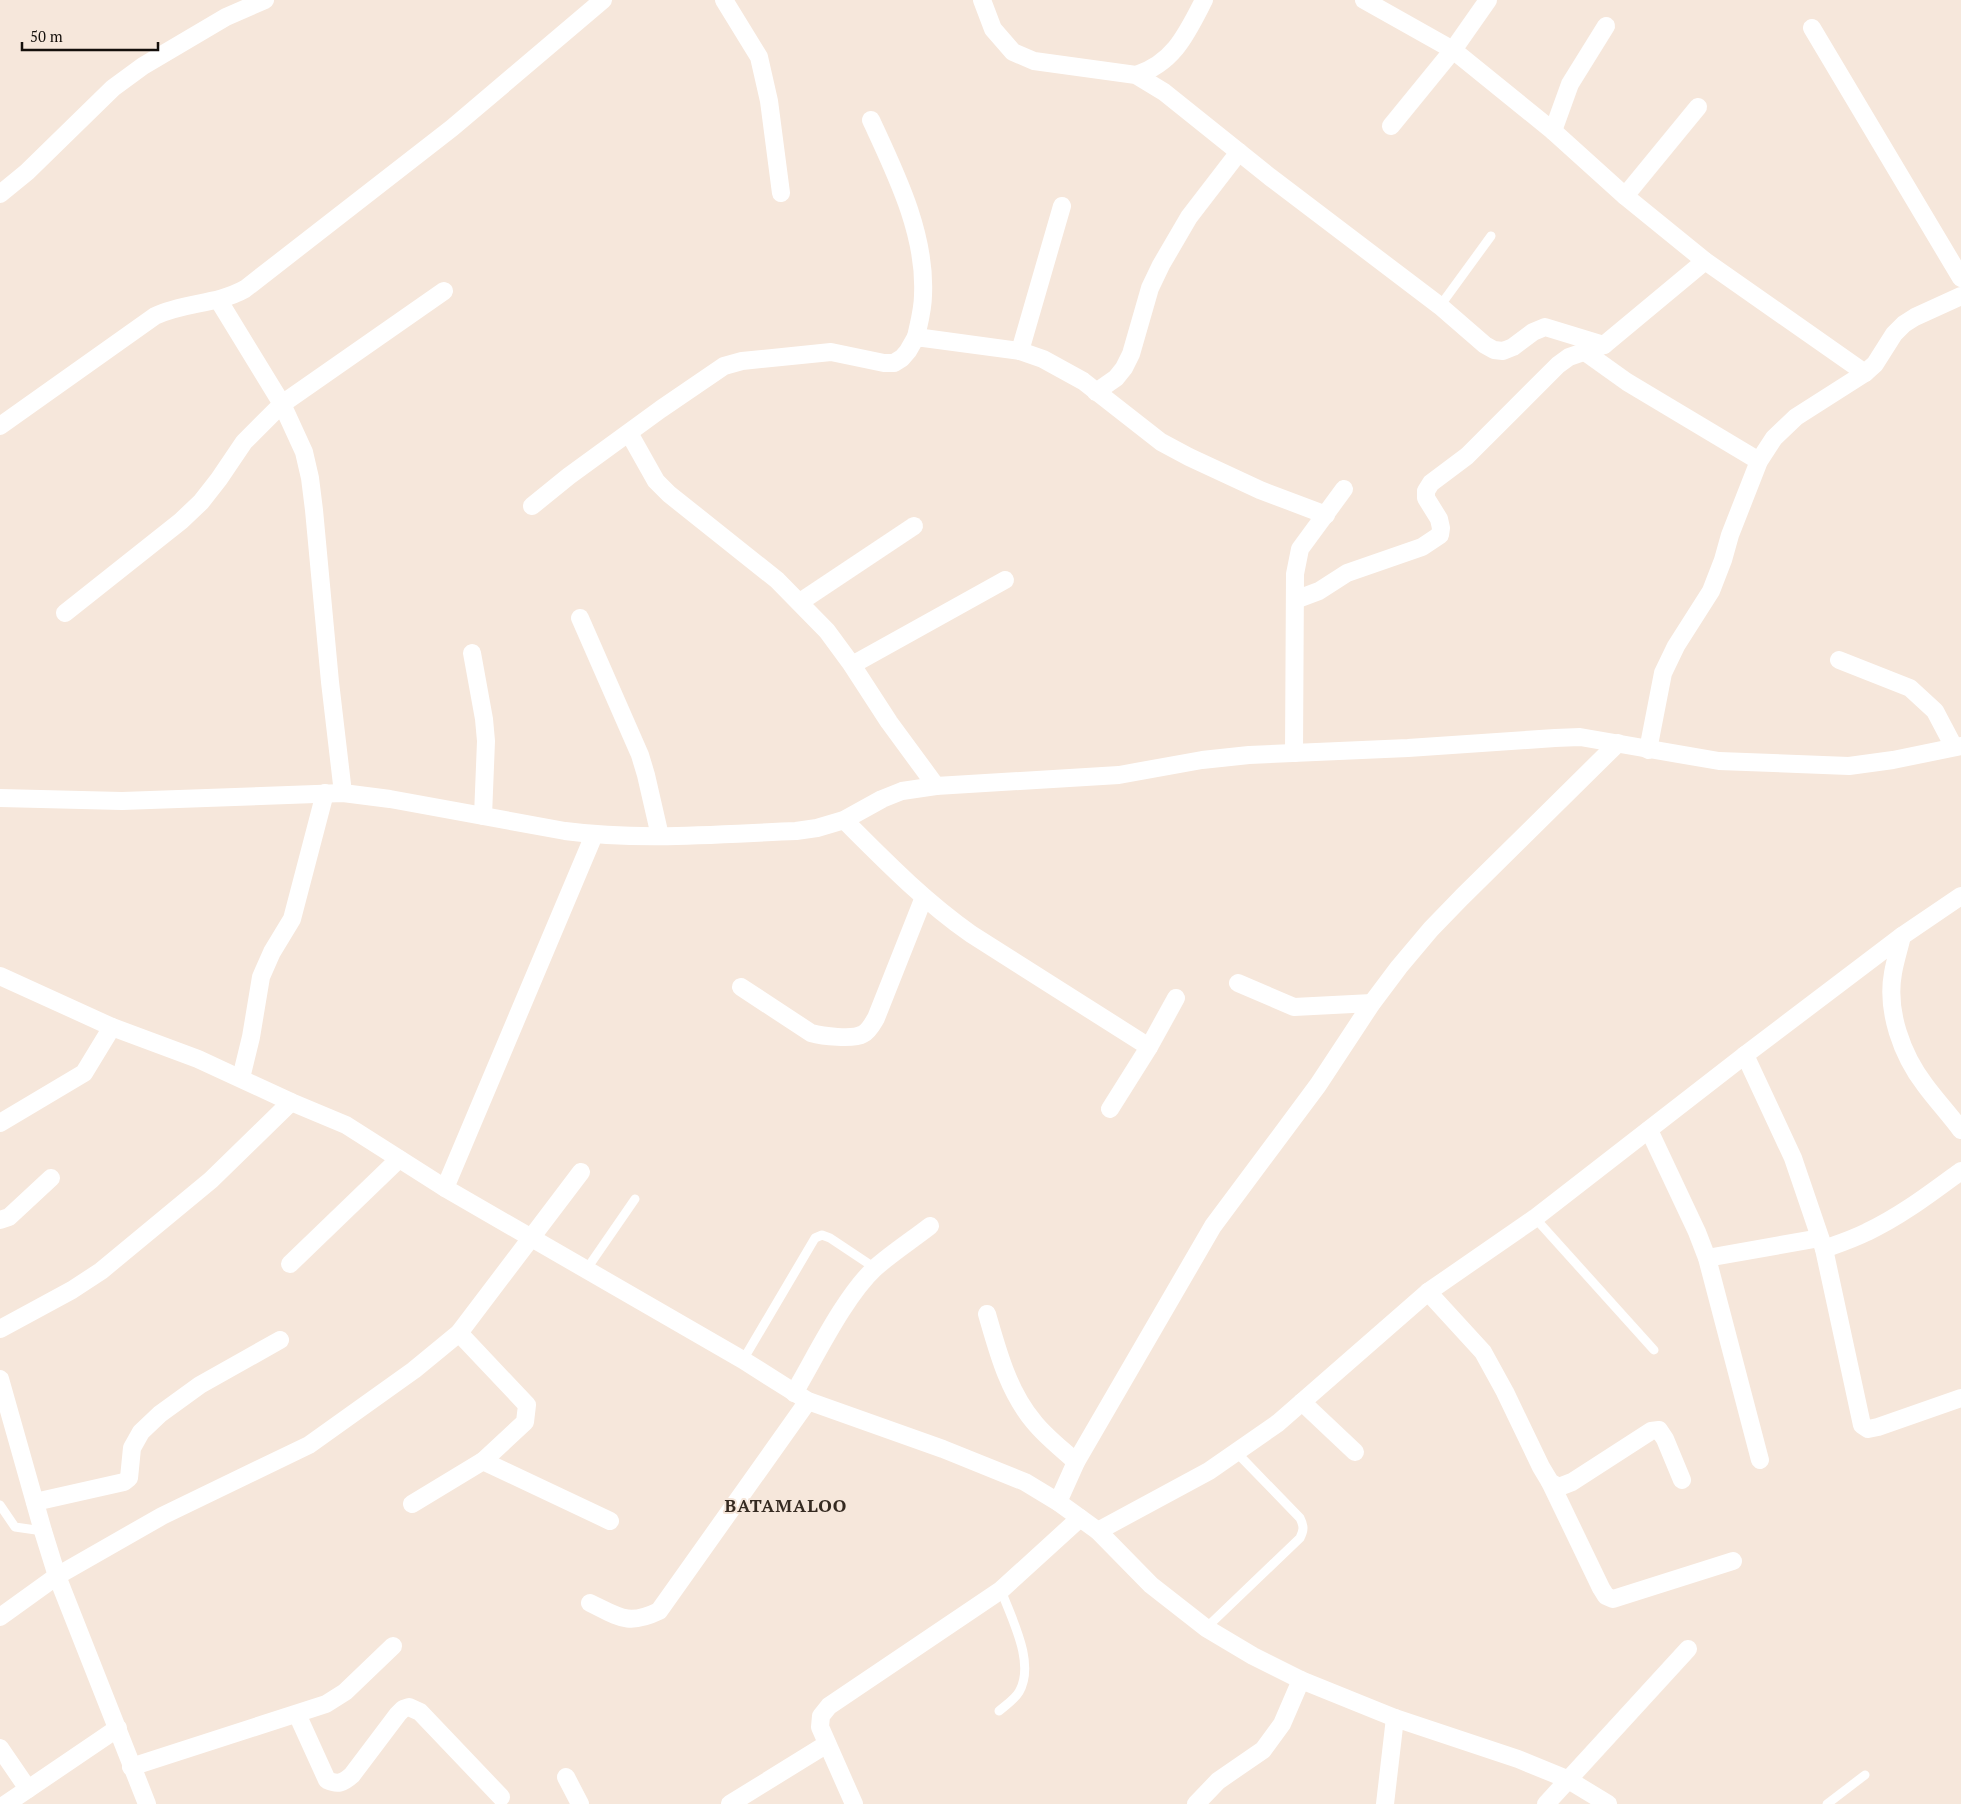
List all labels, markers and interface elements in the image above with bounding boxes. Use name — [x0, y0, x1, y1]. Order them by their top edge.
scale bar — [22, 20, 159, 52]
text: 50 m — [30, 26, 63, 46]
district label: BATAMALOO — [725, 1493, 847, 1517]

